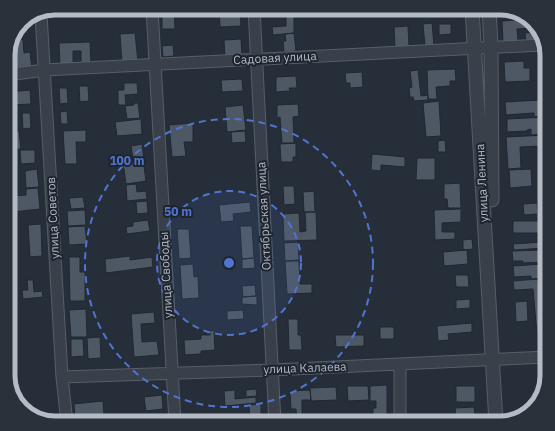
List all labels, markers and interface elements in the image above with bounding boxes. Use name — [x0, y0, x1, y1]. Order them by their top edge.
street label: Садовая улица — [233, 48, 318, 67]
street label: улица Ленина — [472, 143, 491, 223]
text: 100 m — [109, 153, 145, 168]
street label: Октябрьская улица — [253, 161, 274, 271]
street label: улица Советов — [43, 177, 62, 260]
text: 50 m — [164, 204, 192, 219]
street label: улица Свободы — [156, 232, 175, 319]
centre of rings — [222, 256, 236, 270]
street label: улица Калаева — [263, 359, 347, 376]

